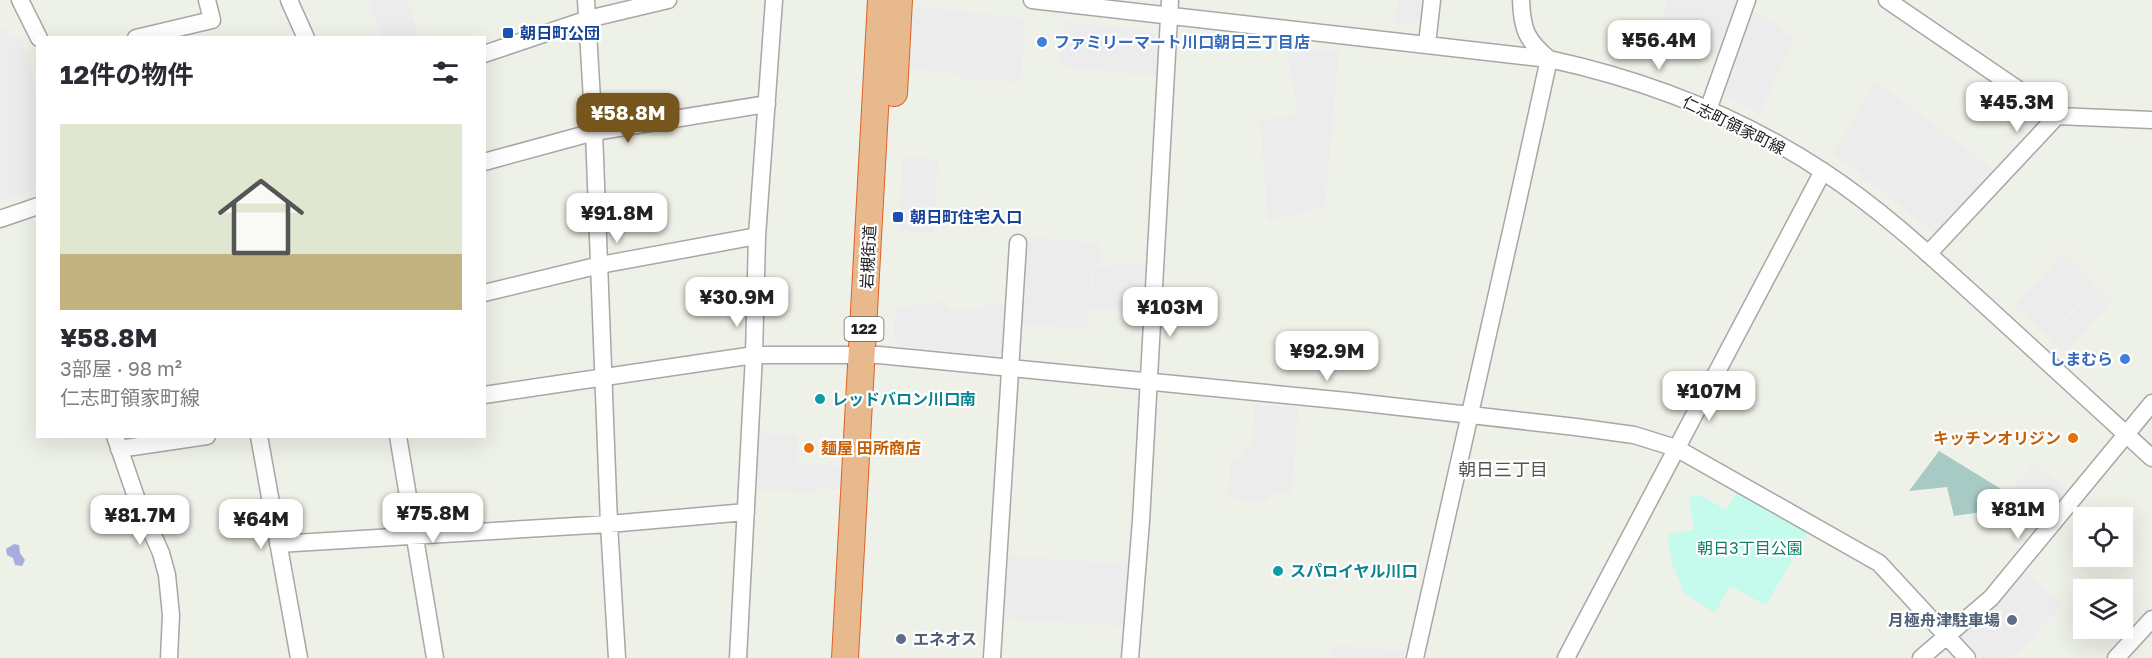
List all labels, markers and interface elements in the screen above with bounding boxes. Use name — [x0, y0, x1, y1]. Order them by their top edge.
pin: ¥56.4M — [1610, 20, 1708, 71]
place label: 朝日町公団 — [520, 23, 600, 43]
marker: 朝日町公団 — [501, 26, 515, 40]
text: ¥56.4M — [1622, 27, 1696, 51]
place label: ファミリーマート川口朝日三丁目店 — [1054, 32, 1310, 52]
marker: ファミリーマート川口朝日三丁目店 — [1035, 35, 1049, 49]
icon: filters — [429, 56, 462, 89]
text: 12件の物件 — [60, 59, 193, 90]
pin: ¥45.3M — [1968, 82, 2066, 133]
text: ¥45.3M — [1980, 89, 2054, 113]
street label: 仁志町領家町線 — [1679, 91, 1789, 159]
pin: ¥58.8M — [579, 93, 677, 144]
text: ¥58.8M — [590, 100, 666, 124]
icon: home — [207, 163, 315, 271]
pin: ¥91.8M — [568, 193, 666, 244]
text: ¥91.8M — [580, 200, 654, 224]
place label: 朝日町住宅入口 — [910, 207, 1022, 227]
marker: 朝日町住宅入口 — [891, 210, 905, 224]
street label: 岩槻街道 — [856, 225, 880, 289]
pin: ¥30.9M — [688, 277, 786, 328]
text: ¥30.9M — [699, 284, 775, 308]
pin: ¥103M — [1128, 287, 1212, 338]
text: ¥103M — [1137, 294, 1203, 318]
road number: 122 — [844, 317, 884, 341]
text: ¥58.8M — [60, 322, 158, 353]
pin: ¥92.9M — [1278, 331, 1376, 382]
text: ¥92.9M — [1290, 338, 1365, 362]
place label: しまむら — [2049, 349, 2113, 369]
marker: しまむら — [2118, 352, 2132, 366]
text: 3部屋 · 98 m² — [60, 356, 182, 380]
pin: ¥107M — [1667, 371, 1751, 422]
text: ¥107M — [1676, 378, 1742, 402]
text: 仁志町領家町線 — [60, 385, 200, 409]
place label: レッドバロン川口南 — [832, 389, 976, 409]
marker: レッドバロン川口南 — [813, 392, 827, 406]
place label: キッチンオリジン — [1933, 428, 2061, 448]
marker: キッチンオリジン — [2066, 431, 2080, 445]
place label: 麺屋 田所商店 — [821, 438, 921, 458]
marker: 麺屋 田所商店 — [802, 441, 816, 455]
district label: 朝日三丁目 — [1458, 458, 1548, 480]
pin: ¥81M — [1982, 489, 2054, 540]
pin: ¥75.8M — [384, 493, 482, 544]
pin: ¥81.7M — [91, 495, 189, 546]
text: ¥81M — [1991, 496, 2045, 520]
pin: ¥64M — [225, 499, 297, 550]
text: ¥75.8M — [396, 500, 470, 524]
text: ¥81.7M — [104, 502, 176, 526]
text: ¥64M — [233, 506, 289, 530]
map controls — [2073, 507, 2133, 639]
button: locate — [2073, 507, 2133, 567]
park label: 朝日3丁目公園 — [1697, 538, 1803, 558]
place label: スパロイヤル川口 — [1290, 561, 1418, 581]
marker: スパロイヤル川口 — [1271, 564, 1285, 578]
button: layers — [2073, 579, 2133, 639]
place label: 月極舟津駐車場 — [1888, 610, 2000, 630]
marker: 月極舟津駐車場 — [2005, 613, 2019, 627]
place label: エネオス — [913, 629, 977, 649]
marker: エネオス — [894, 632, 908, 646]

